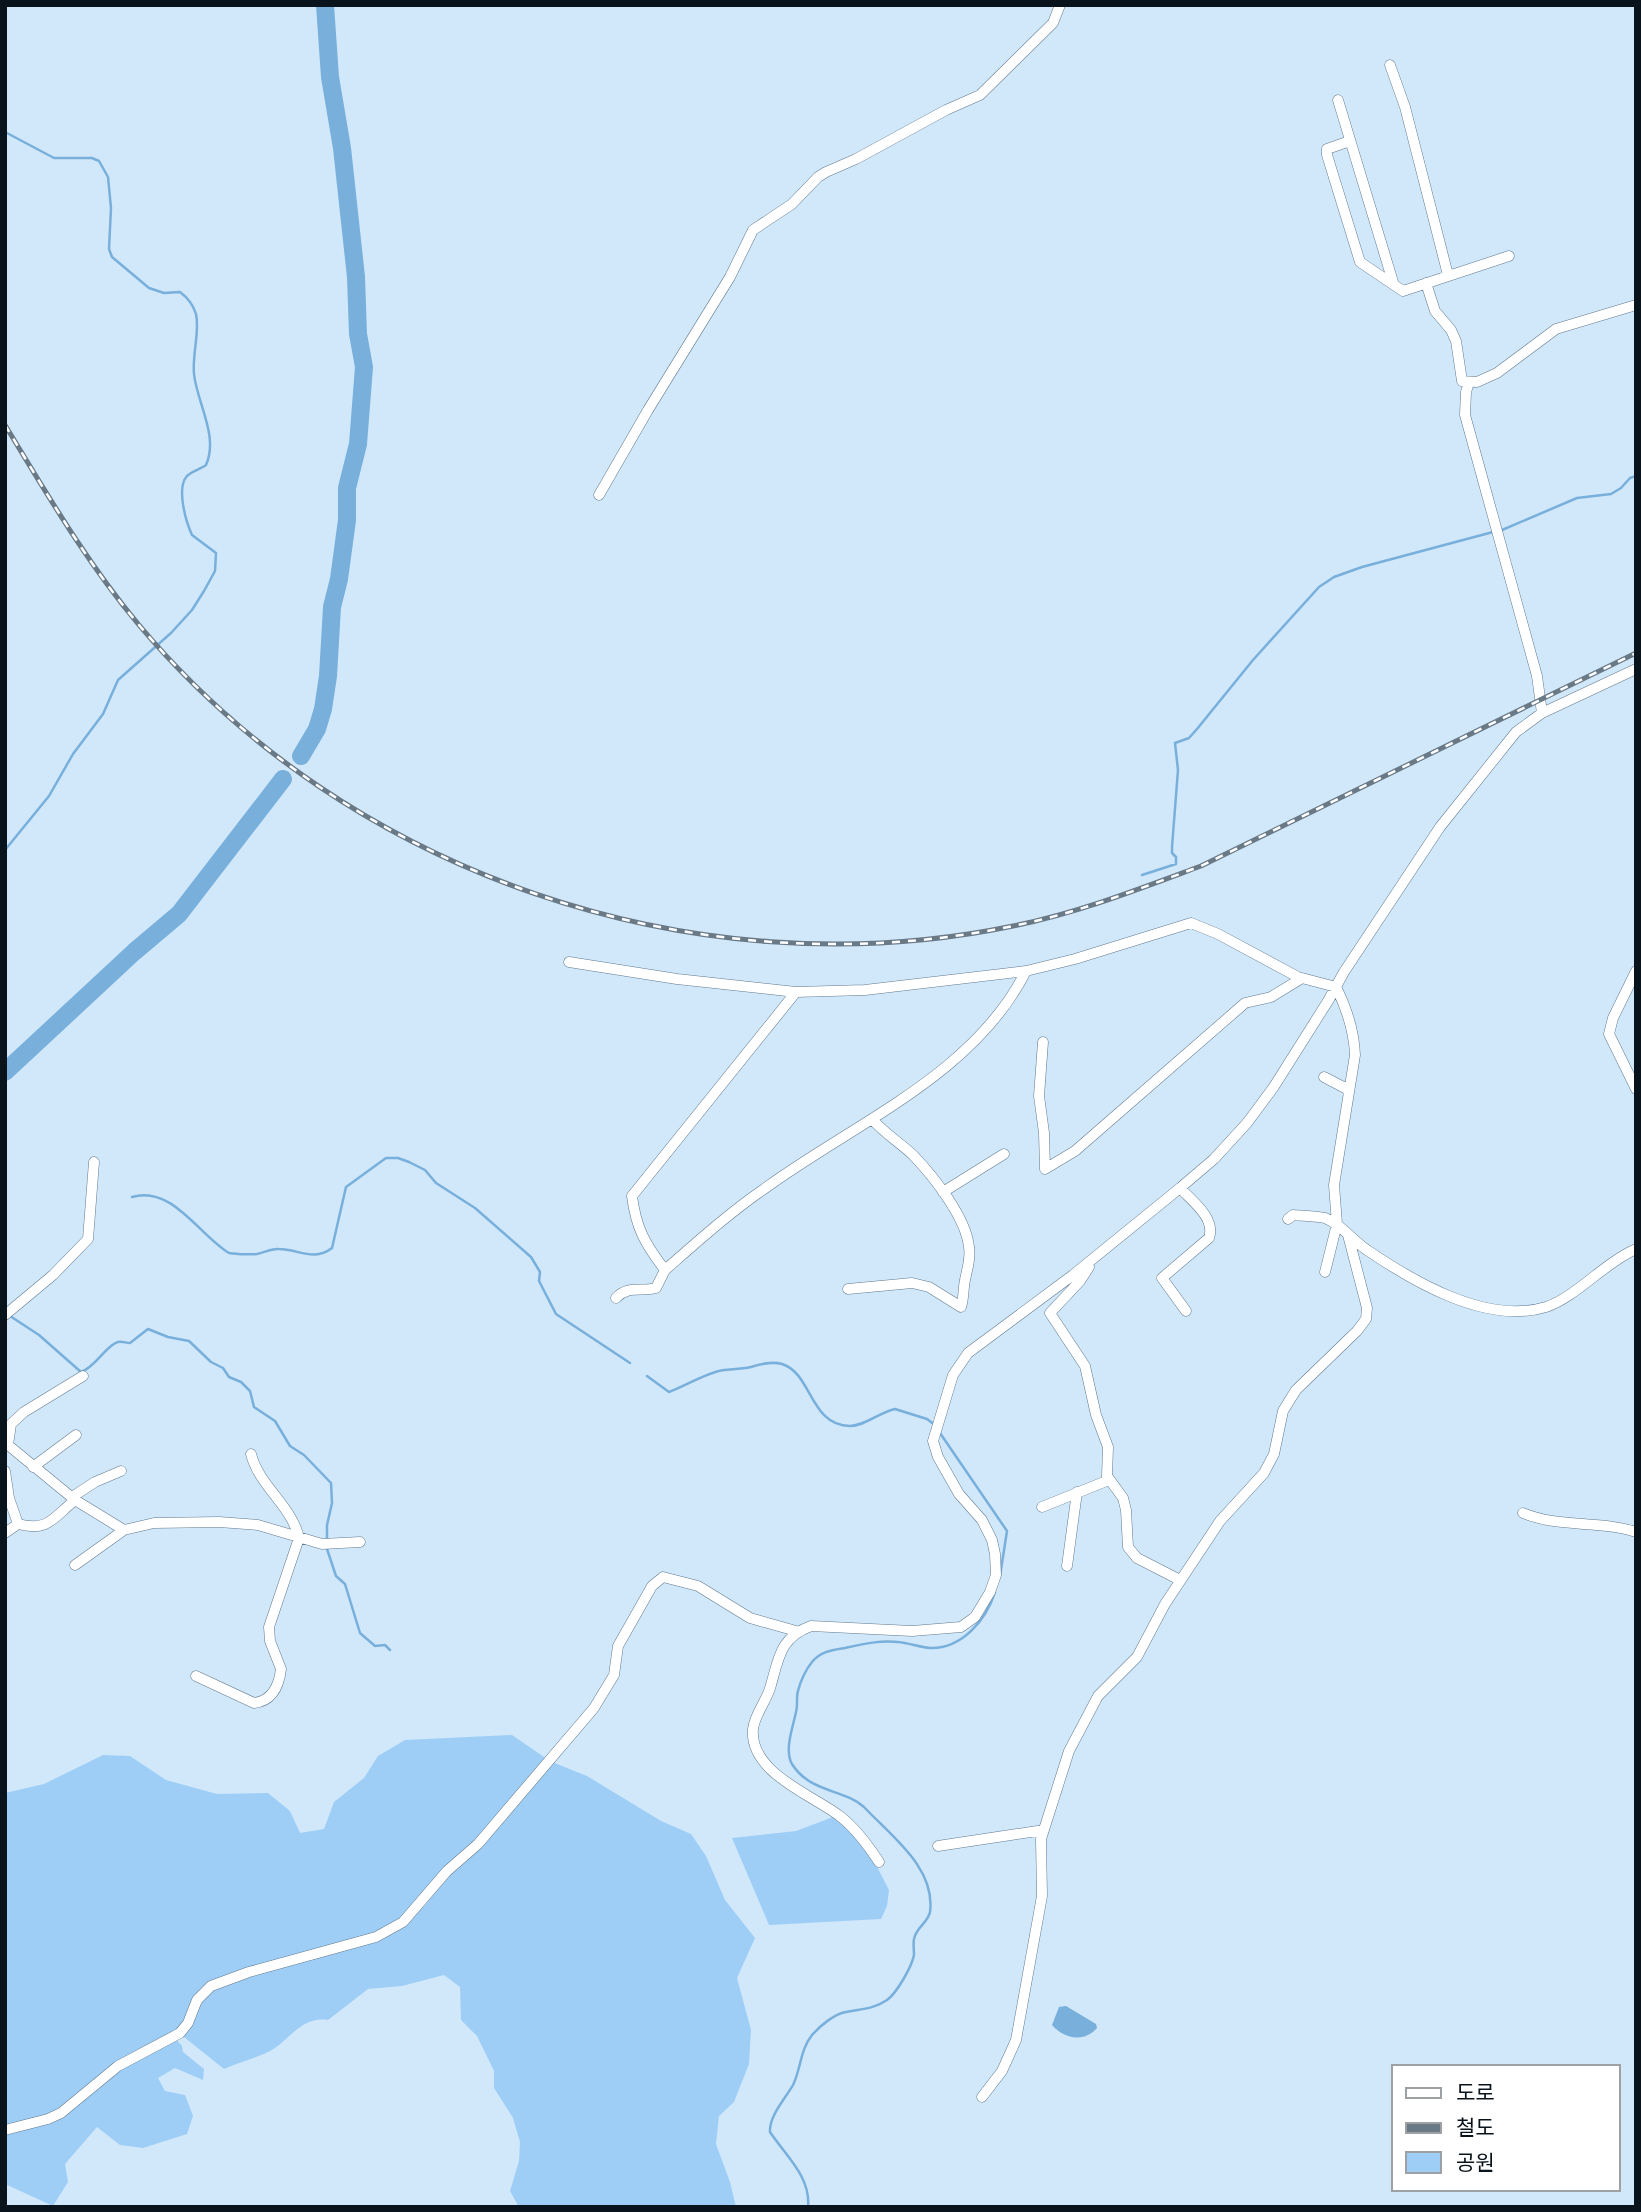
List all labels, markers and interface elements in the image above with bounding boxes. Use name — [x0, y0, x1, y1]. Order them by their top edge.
legend — [1392, 2065, 1620, 2191]
text: 도로 — [1456, 2080, 1495, 2105]
text: 철도 — [1456, 2115, 1495, 2140]
text: 공원 — [1456, 2150, 1495, 2175]

